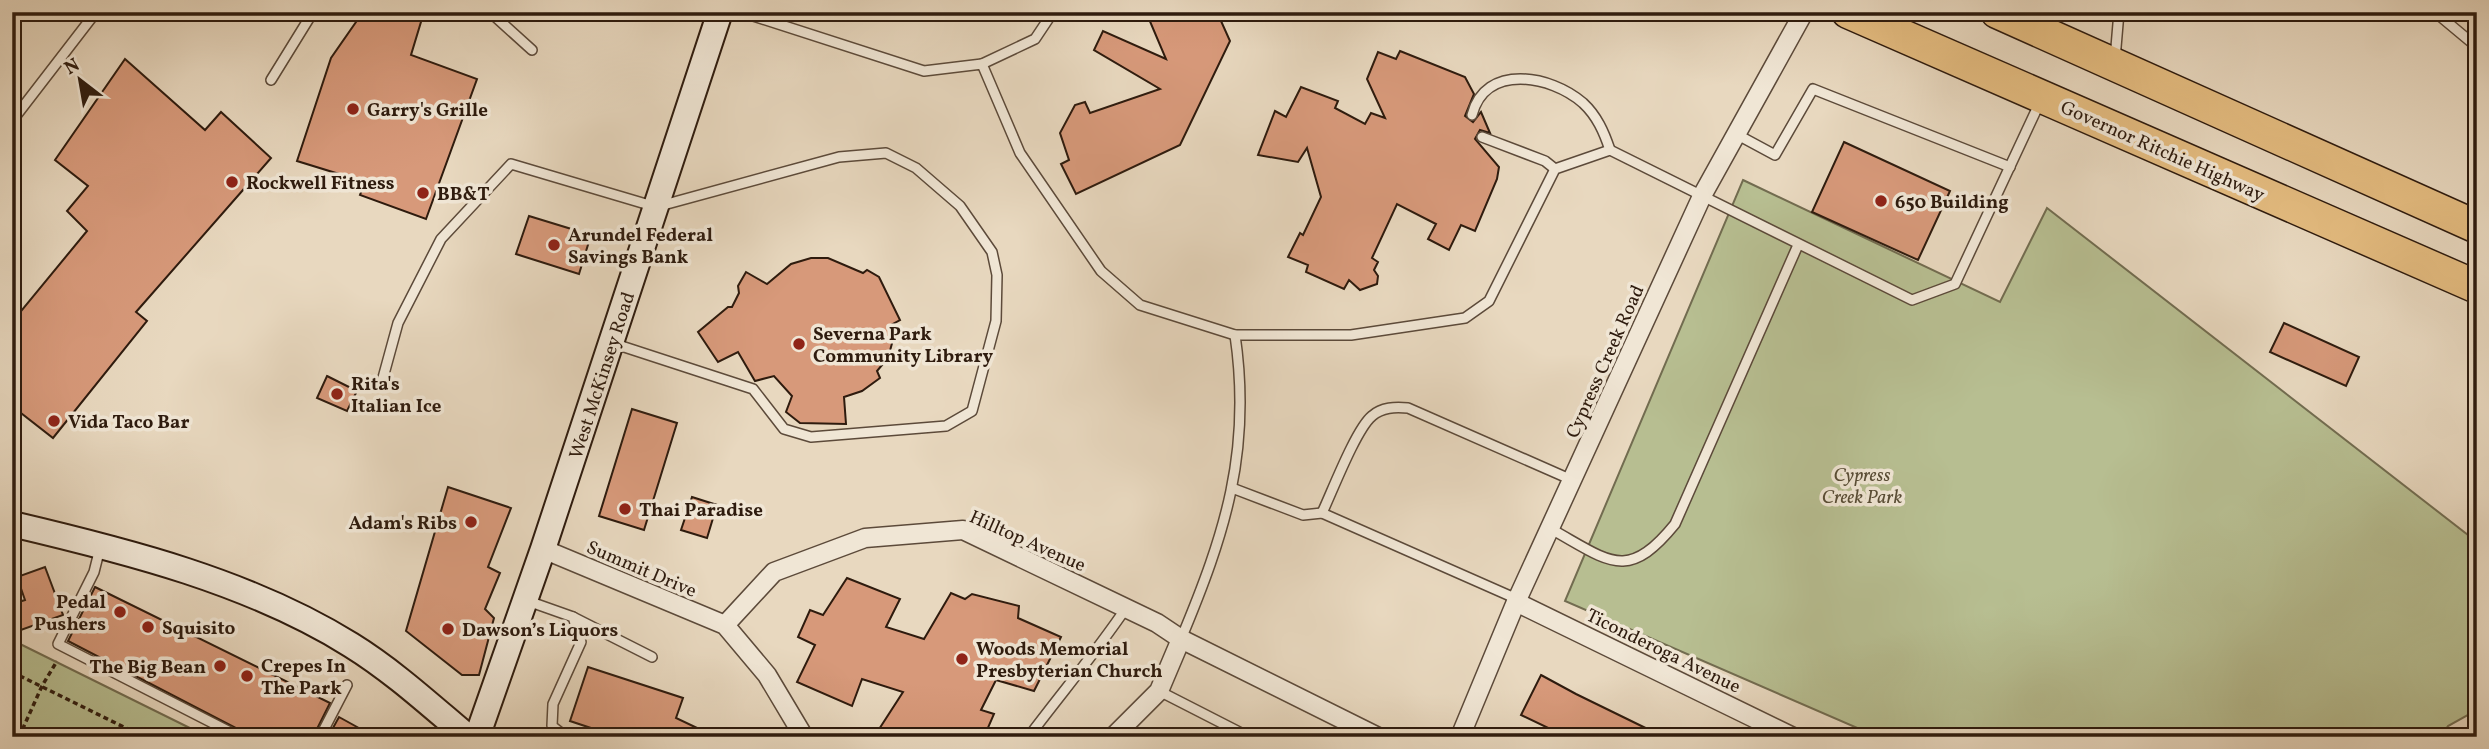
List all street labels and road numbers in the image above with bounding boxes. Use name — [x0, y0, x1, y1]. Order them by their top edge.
street label: Governor Ritchie Highway — [2056, 95, 2268, 209]
street label: Cypress Creek Road — [1560, 281, 1651, 443]
street label: West McKinsey Road — [564, 289, 642, 462]
street label: Hilltop Avenue — [965, 505, 1089, 579]
street label: Summit Drive — [582, 535, 700, 605]
street label: Ticonderoga Avenue — [1582, 603, 1745, 700]

